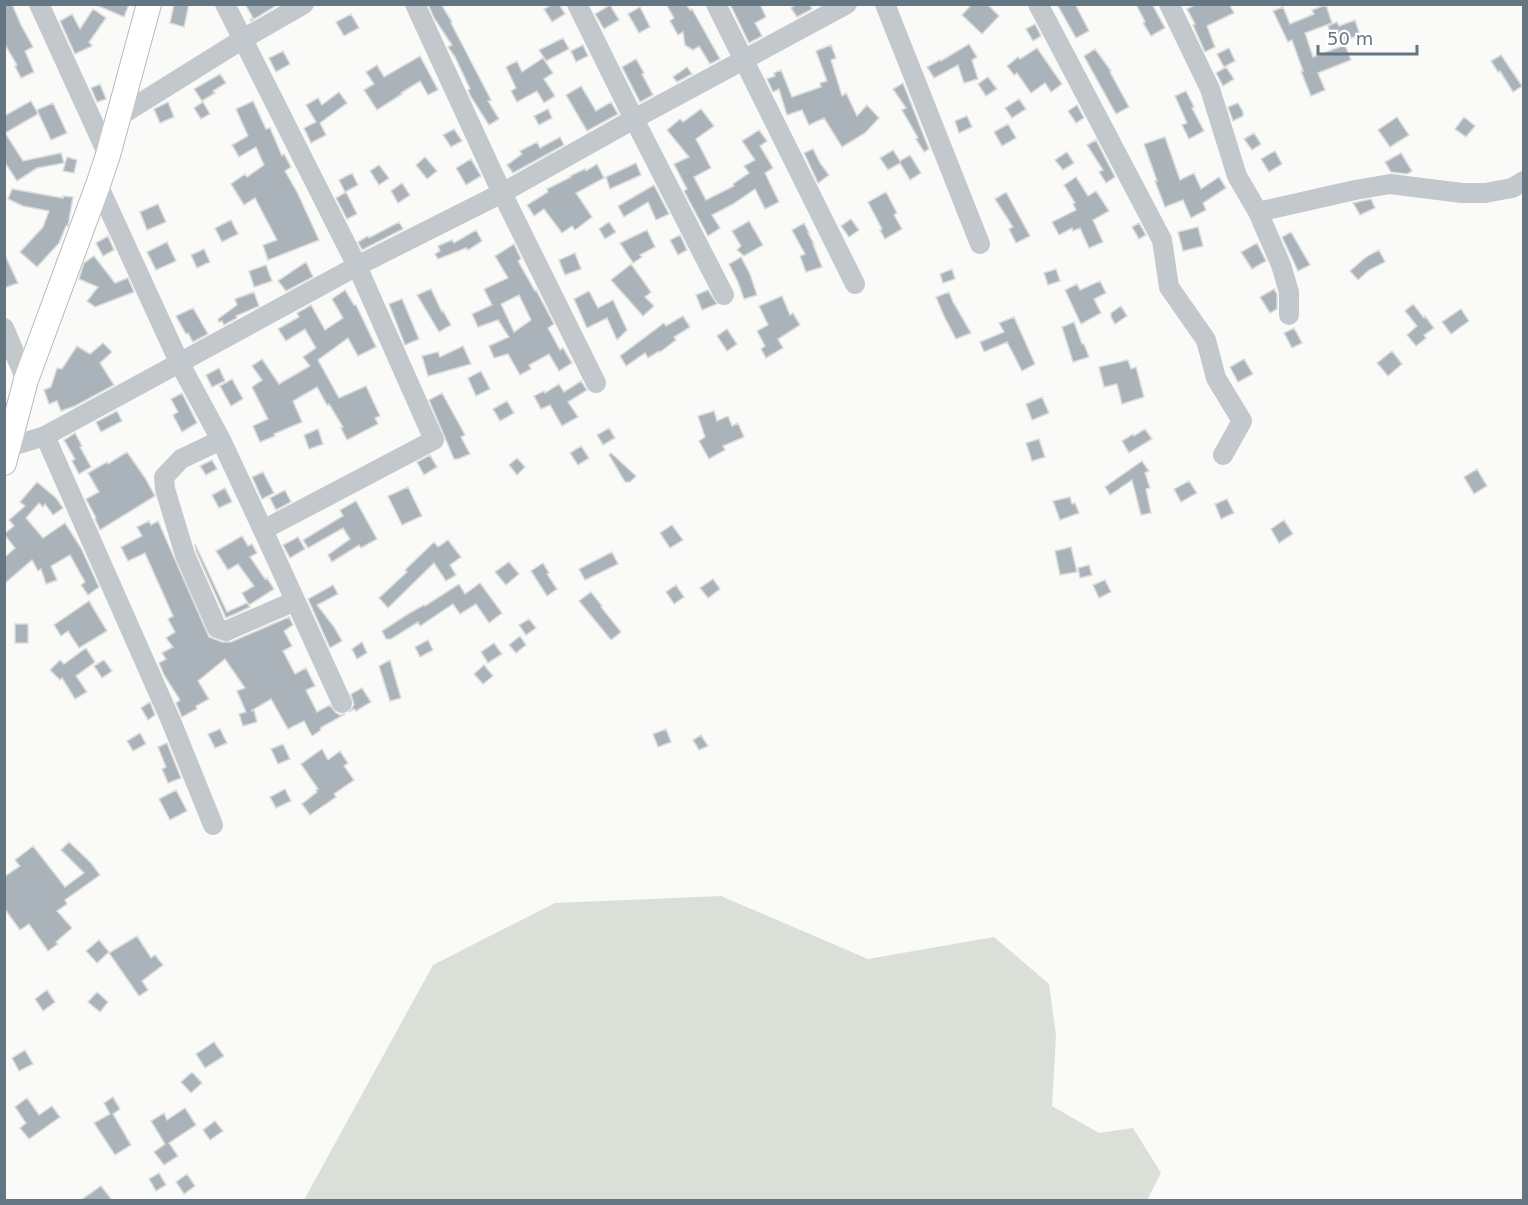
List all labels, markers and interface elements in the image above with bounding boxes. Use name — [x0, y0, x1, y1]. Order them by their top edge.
scale bar — [1318, 18, 1417, 56]
text: 50 m — [1327, 28, 1373, 49]

